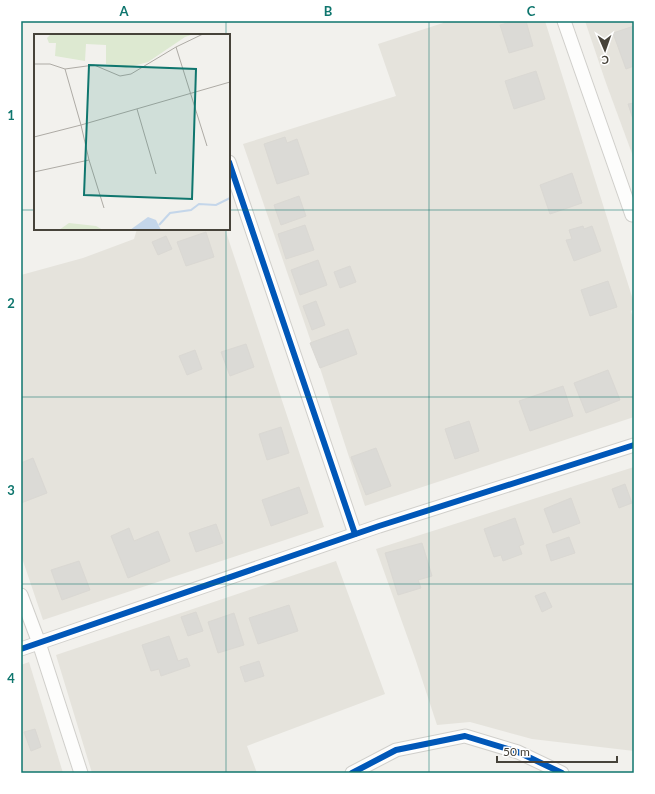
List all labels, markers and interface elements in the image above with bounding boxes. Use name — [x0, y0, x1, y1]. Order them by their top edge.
text: A — [118, 3, 129, 19]
text: B — [324, 3, 333, 19]
text: C — [527, 3, 536, 19]
north arrow — [585, 30, 625, 70]
inset map — [34, 34, 230, 230]
text: С — [601, 54, 609, 67]
text: 1 — [7, 107, 15, 123]
text: 2 — [7, 295, 15, 311]
text: 3 — [7, 482, 15, 498]
text: 4 — [7, 670, 15, 686]
scale bar — [497, 738, 617, 764]
text: 50 m — [503, 744, 530, 759]

